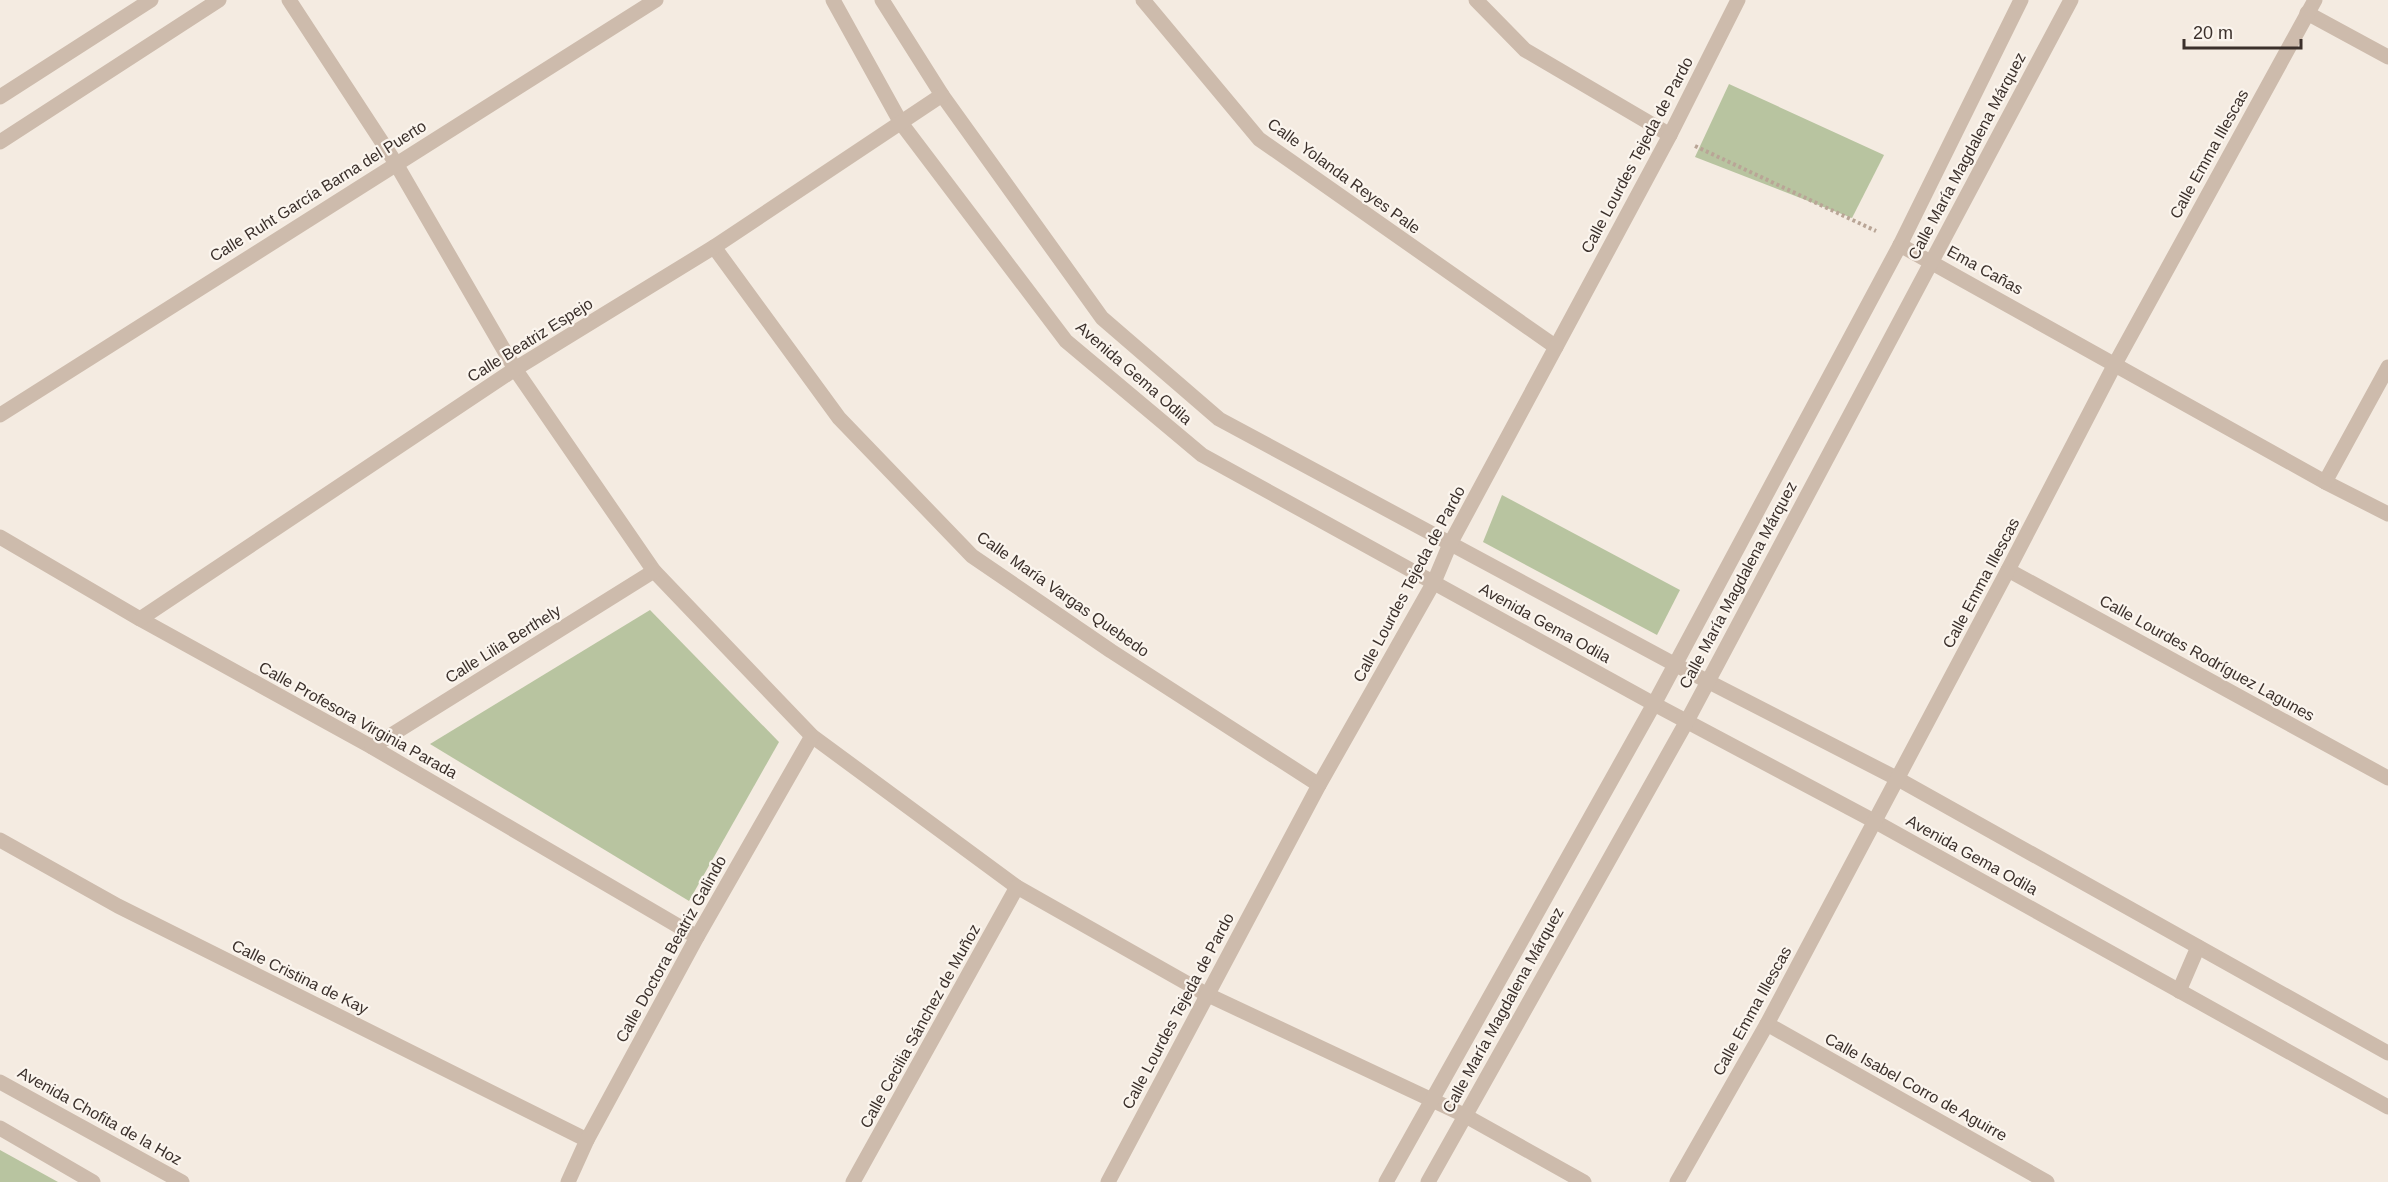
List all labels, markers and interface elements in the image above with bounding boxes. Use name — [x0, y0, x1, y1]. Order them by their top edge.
scale bar — [2184, 12, 2301, 50]
text: 20 m — [2193, 23, 2233, 43]
street label: Calle María Magdalena Márquez — [1905, 50, 2029, 262]
street label: Calle Lourdes Tejeda de Pardo — [1578, 54, 1696, 256]
street label: Calle Emma Illescas — [2166, 86, 2252, 222]
street label: Calle Yolanda Reyes Pale — [1265, 115, 1424, 237]
street label: Calle Ruht García Barna del Puerto — [207, 117, 429, 265]
street label: Ema Cañas — [1944, 242, 2026, 298]
street label: Calle Beatriz Espejo — [464, 295, 596, 385]
street label: Avenida Gema Odila — [1073, 318, 1195, 428]
street label: Calle María Magdalena Márquez — [1676, 479, 1800, 691]
street label: Calle Lourdes Tejeda de Pardo — [1350, 483, 1468, 685]
street label: Calle Emma Illescas — [1939, 515, 2023, 651]
street label: Calle María Vargas Quebedo — [974, 528, 1152, 660]
street label: Avenida Gema Odila — [1476, 580, 1614, 666]
street label: Calle Lourdes Rodríguez Lagunes — [2097, 592, 2317, 724]
street label: Calle Lilia Berthely — [442, 602, 564, 686]
street label: Calle Profesora Virginia Parada — [256, 658, 460, 782]
street label: Avenida Gema Odila — [1903, 812, 2041, 898]
street label: Calle Doctora Beatriz Galindo — [612, 853, 730, 1045]
street label: Calle María Magdalena Márquez — [1439, 904, 1567, 1116]
street label: Calle Lourdes Tejeda de Pardo — [1119, 910, 1237, 1112]
street label: Calle Cecilia Sánchez de Muñoz — [857, 921, 983, 1131]
street label: Calle Cristina de Kay — [229, 937, 371, 1017]
street label: Calle Emma Illescas — [1709, 943, 1795, 1079]
street label: Calle Isabel Corro de Aguirre — [1822, 1030, 2010, 1144]
street label: Avenida Chofita de la Hoz — [15, 1064, 185, 1168]

